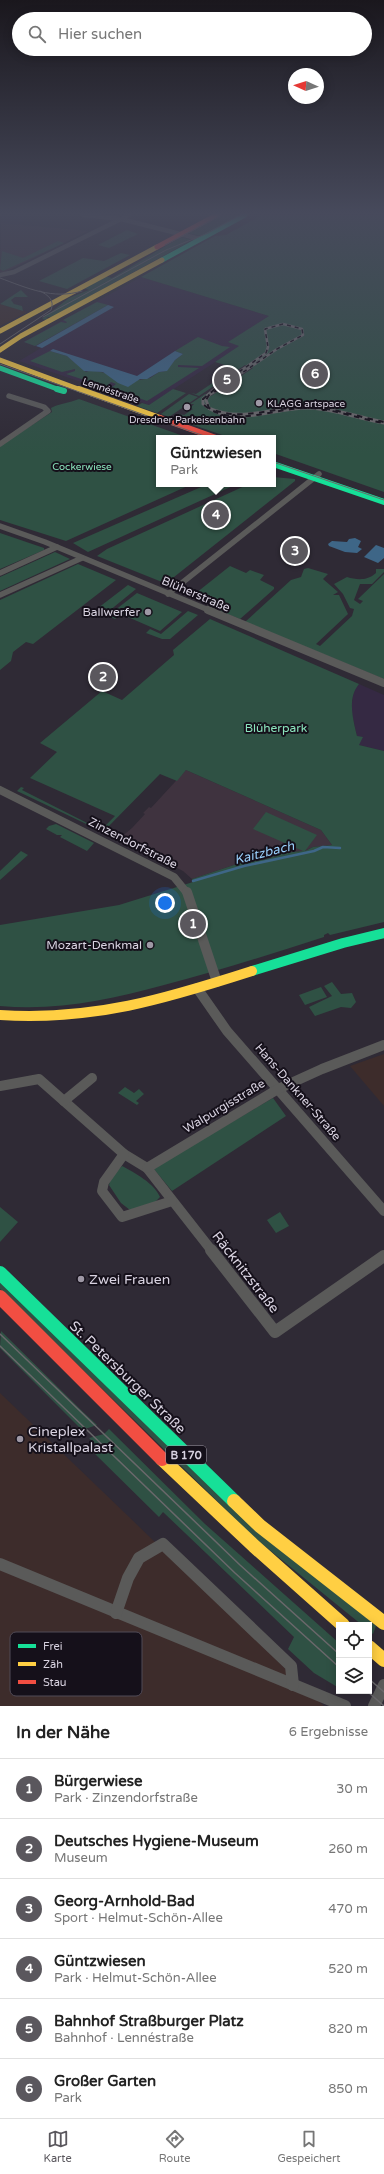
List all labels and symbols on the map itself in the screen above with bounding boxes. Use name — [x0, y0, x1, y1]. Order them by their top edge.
north arrow — [288, 68, 324, 104]
pin: 6 — [302, 359, 328, 389]
pin: 5 — [214, 365, 240, 395]
street label: Lennéstraße — [81, 376, 141, 406]
marker: KLAGG artspace — [254, 398, 264, 408]
place label: KLAGG artspace — [267, 398, 346, 410]
marker: Dresdner Parkeisenbahn — [182, 402, 192, 412]
place label: Dresdner Parkeisenbahn — [129, 414, 245, 426]
park label: Cockerwiese — [52, 461, 112, 473]
pin: 4 — [203, 500, 229, 530]
pin: 3 — [282, 536, 308, 566]
street label: Blüherstraße — [160, 573, 232, 615]
place label: Ballwerfer — [83, 605, 140, 619]
marker: Ballwerfer — [143, 607, 153, 617]
pin: 2 — [90, 662, 116, 692]
park label: Blüherpark — [245, 721, 308, 735]
street label: Zinzendorfstraße — [86, 815, 180, 872]
water label: Kaitzbach — [233, 838, 297, 868]
your location — [155, 893, 175, 913]
pin: 1 — [180, 909, 206, 939]
place label: Mozart-Denkmal — [46, 938, 142, 952]
marker: Mozart-Denkmal — [145, 940, 155, 950]
street label: Hans-Dankner-Straße — [252, 1041, 344, 1143]
street label: Walpurgisstraße — [181, 1076, 268, 1136]
street label: Räcknitzstraße — [208, 1228, 283, 1317]
place label: Zwei Frauen — [89, 1271, 170, 1288]
marker: Zwei Frauen — [76, 1274, 86, 1284]
street label: St. Petersburger Straße — [66, 1317, 189, 1437]
place label: Cineplex Kristallpalast — [28, 1423, 114, 1456]
marker: Cineplex Kristallpalast — [15, 1434, 25, 1444]
road number: B 170 — [166, 1446, 206, 1464]
legend — [10, 1632, 142, 1696]
text: Frei — [43, 1640, 62, 1653]
text: Zäh — [43, 1658, 63, 1671]
text: Stau — [43, 1676, 67, 1689]

